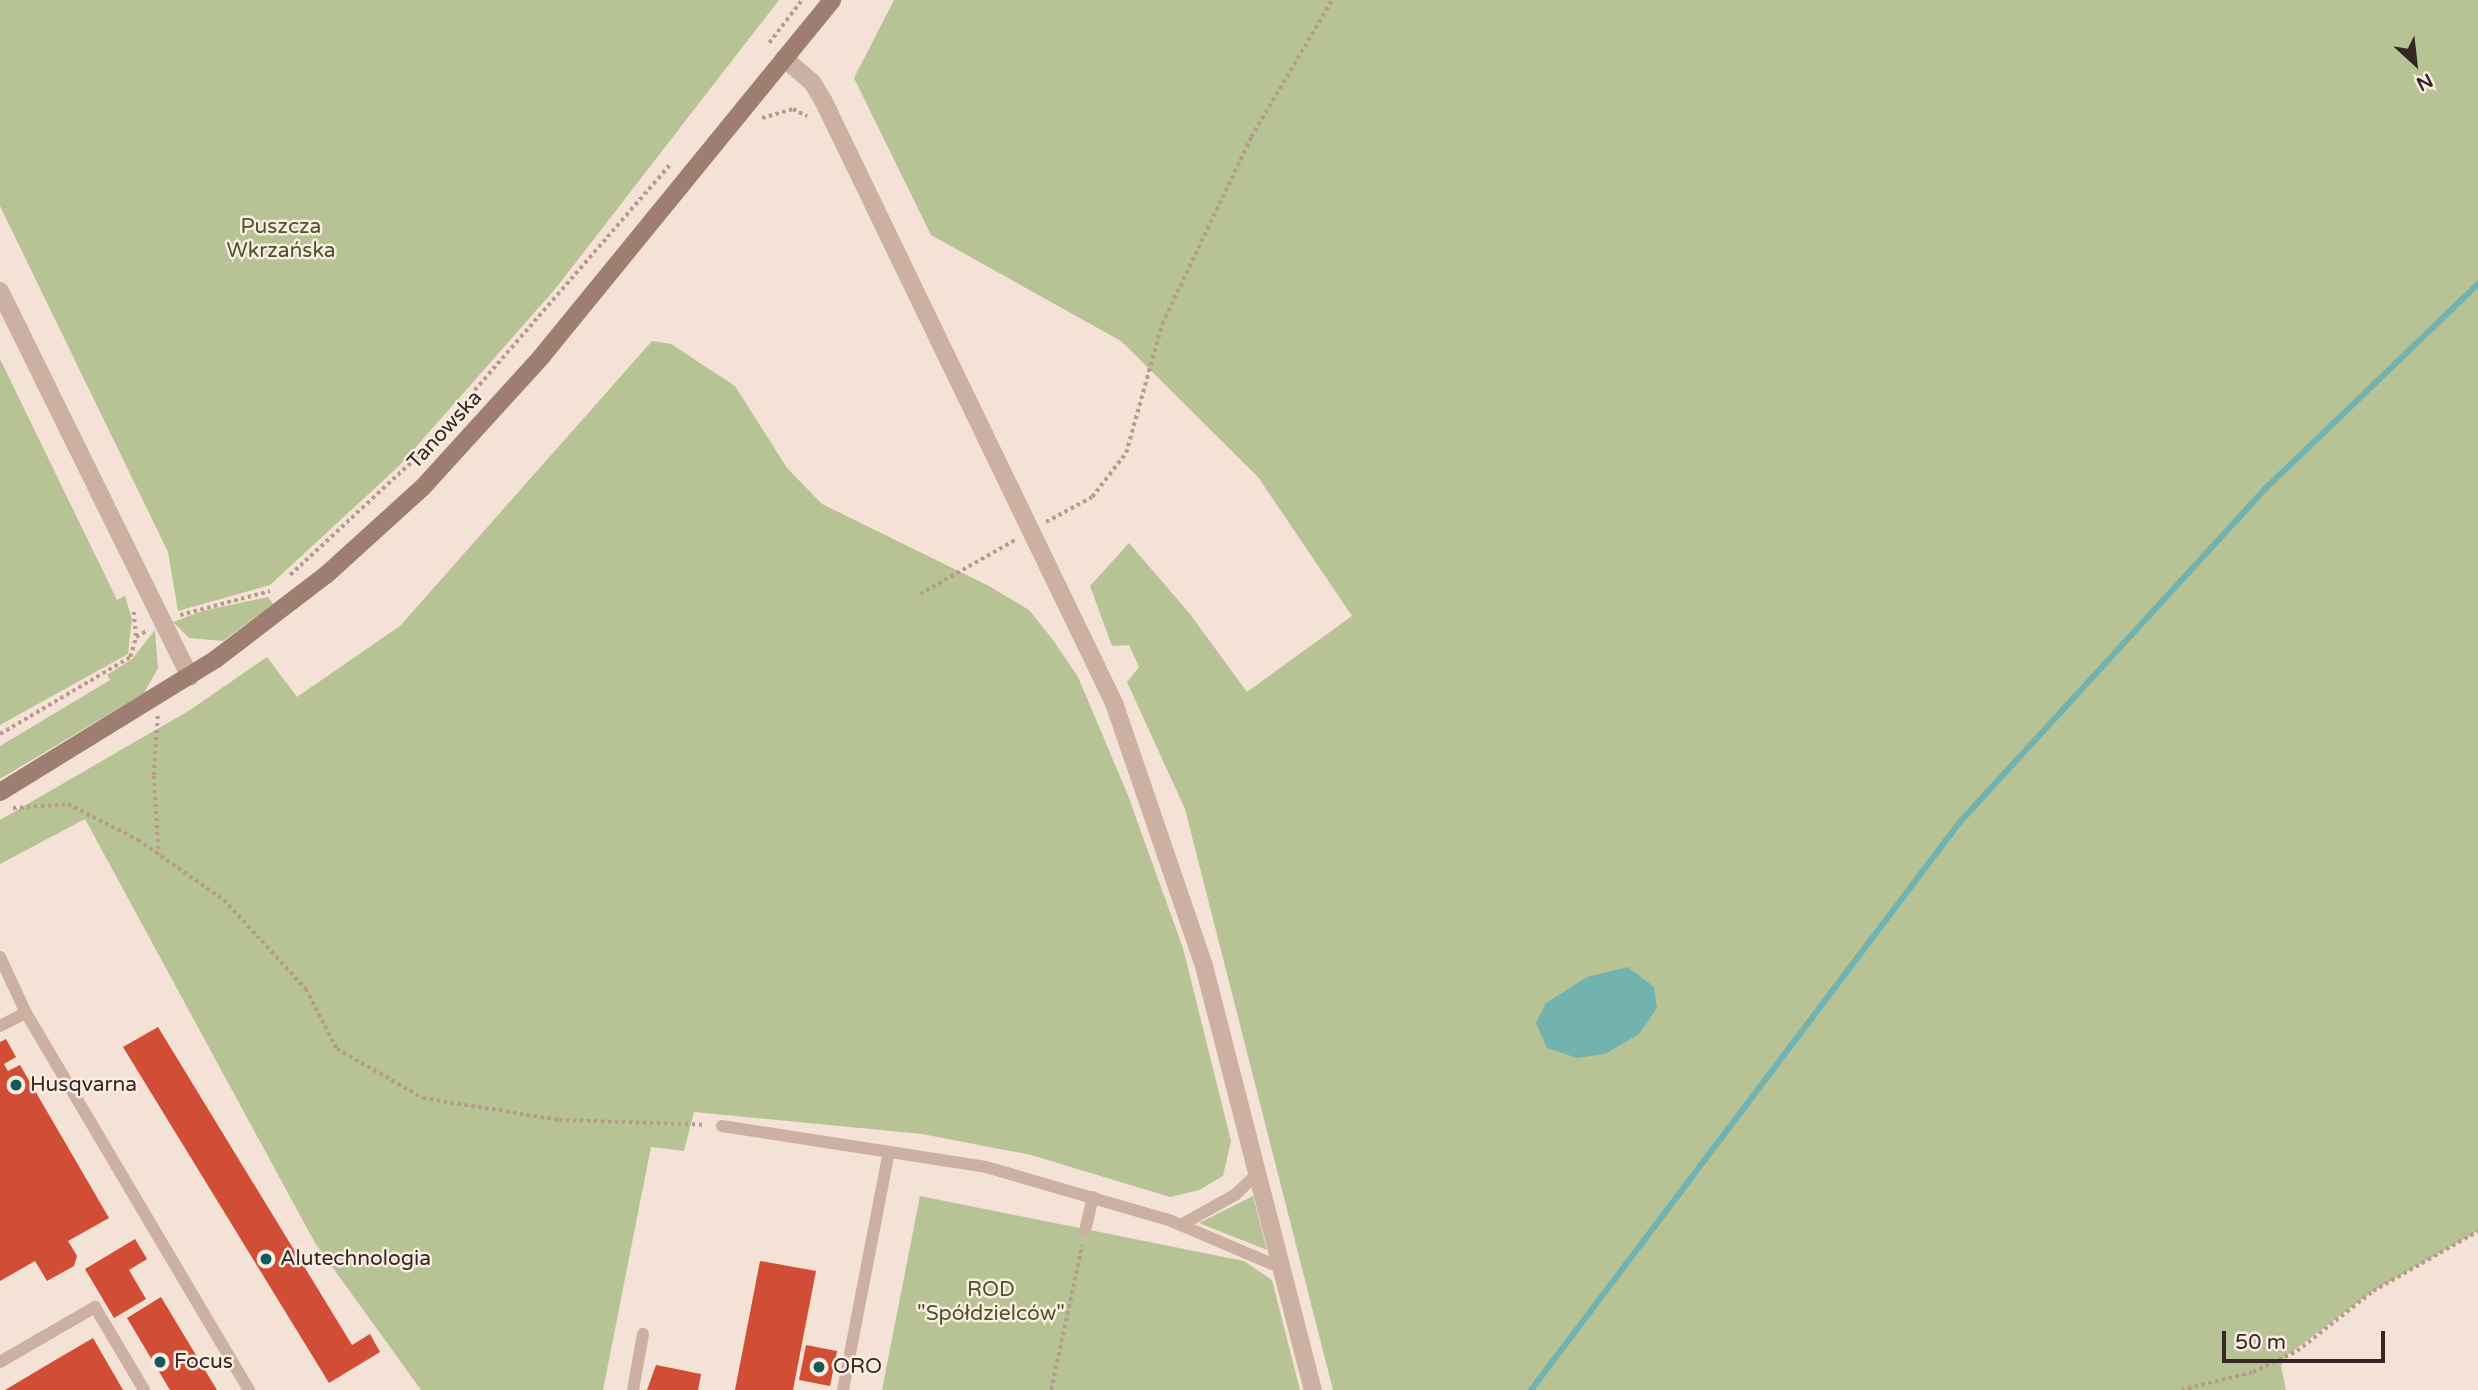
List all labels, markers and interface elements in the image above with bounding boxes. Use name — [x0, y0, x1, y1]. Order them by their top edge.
north arrow — [2380, 28, 2450, 98]
text: N — [2413, 68, 2436, 95]
park label: Puszcza Wkrzańska — [227, 214, 335, 264]
street label: Tanowska — [402, 386, 488, 474]
place label: Husqvarna — [30, 1072, 137, 1098]
marker: Husqvarna — [8, 1077, 24, 1093]
place label: Alutechnologia — [280, 1246, 431, 1272]
marker: Alutechnologia — [258, 1251, 274, 1267]
park label: ROD "Spółdzielców" — [917, 1277, 1065, 1327]
scale bar — [2226, 1316, 2389, 1360]
text: 50 m — [2235, 1330, 2286, 1355]
place label: Focus — [174, 1349, 233, 1375]
marker: Focus — [152, 1354, 168, 1370]
place label: ORO — [833, 1354, 882, 1380]
marker: ORO — [811, 1359, 827, 1375]

